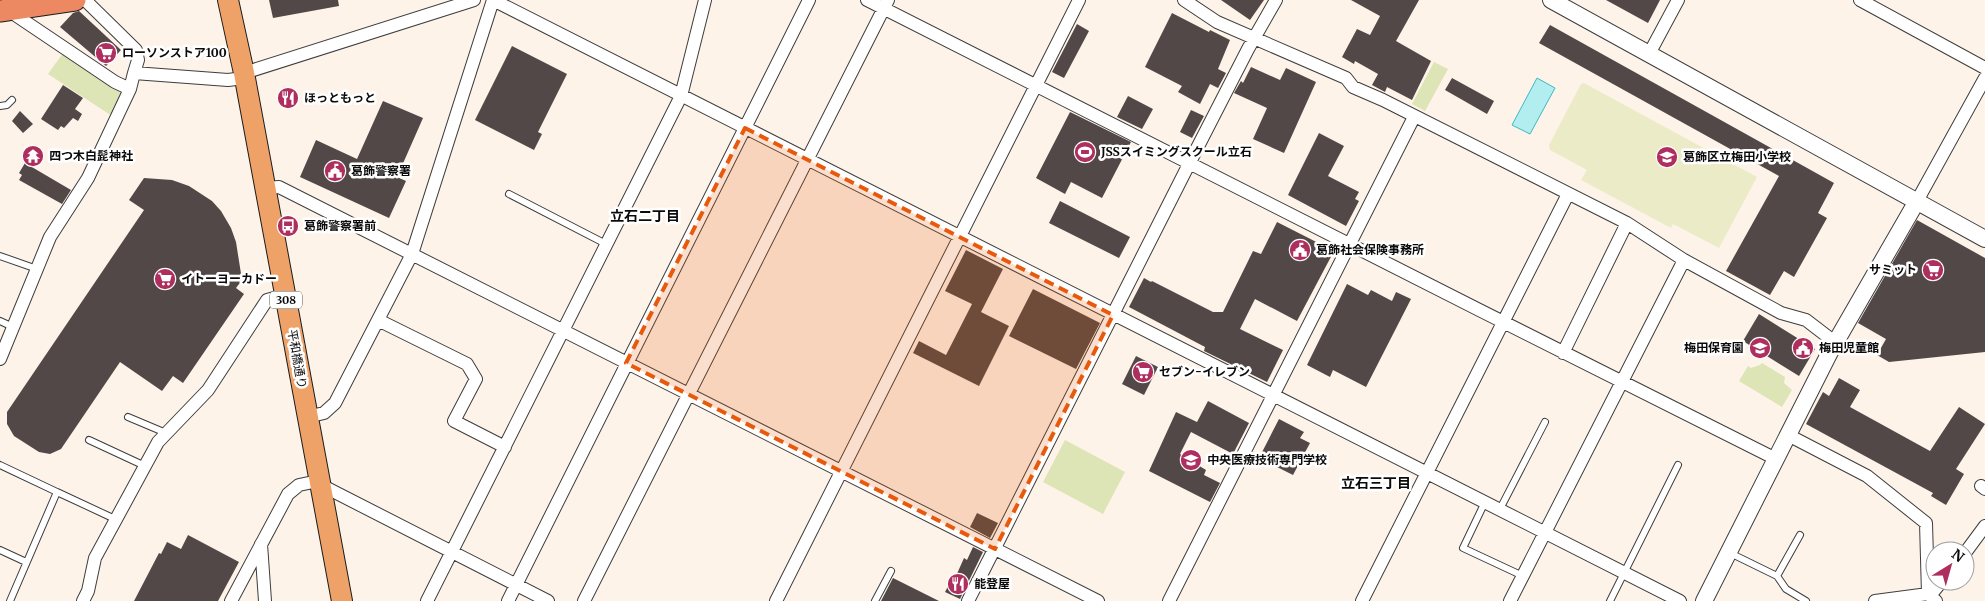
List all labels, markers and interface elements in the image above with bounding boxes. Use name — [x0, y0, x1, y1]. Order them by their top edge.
supermarket icon: ローソンストア100 — [94, 41, 118, 65]
place label: ローソンストア100 — [122, 45, 227, 60]
restaurant icon: ほっともっと — [276, 86, 300, 110]
place label: ほっともっと — [304, 90, 376, 105]
sports icon: JSSスイミングスクール立石 — [1073, 140, 1097, 164]
temple icon: 四つ木白髭神社 — [21, 144, 45, 168]
place label: JSSスイミングスクール立石 — [1100, 144, 1252, 159]
school or university icon: 葛飾区立梅田小学校 — [1655, 145, 1679, 169]
place label: 四つ木白髭神社 — [49, 148, 133, 163]
place label: 葛飾区立梅田小学校 — [1683, 149, 1791, 164]
public building icon: 葛飾警察署 — [323, 159, 347, 183]
place label: 葛飾警察署 — [351, 163, 411, 178]
district label: 立石二丁目 — [610, 207, 680, 225]
bus stop icon: 葛飾警察署前 — [276, 214, 300, 238]
place label: 葛飾警察署前 — [304, 218, 376, 233]
public building icon: 葛飾社会保険事務所 — [1288, 238, 1312, 262]
place label: 葛飾社会保険事務所 — [1316, 242, 1424, 257]
supermarket icon: サミット — [1921, 258, 1945, 282]
place label: サミット — [1869, 262, 1917, 277]
supermarket icon: イトーヨーカドー — [153, 267, 177, 291]
place label: イトーヨーカドー — [181, 271, 277, 286]
road number: 308 — [270, 292, 302, 308]
street label: 平和橋通り — [285, 328, 310, 390]
school or university icon: 梅田保育園 — [1748, 336, 1772, 360]
public building icon: 梅田児童館 — [1791, 336, 1815, 360]
place label: 梅田保育園 — [1684, 340, 1744, 355]
place label: 梅田児童館 — [1819, 340, 1879, 355]
supermarket icon: セブン-イレブン — [1131, 360, 1155, 384]
place label: セブン-イレブン — [1159, 364, 1250, 379]
school or university icon: 中央医療技術専門学校 — [1179, 448, 1203, 472]
place label: 中央医療技術専門学校 — [1207, 452, 1327, 467]
district label: 立石三丁目 — [1341, 474, 1411, 492]
north arrow — [1925, 541, 1975, 591]
text: N — [1948, 545, 1968, 566]
restaurant icon: 能登屋 — [946, 572, 970, 596]
place label: 能登屋 — [974, 576, 1010, 591]

